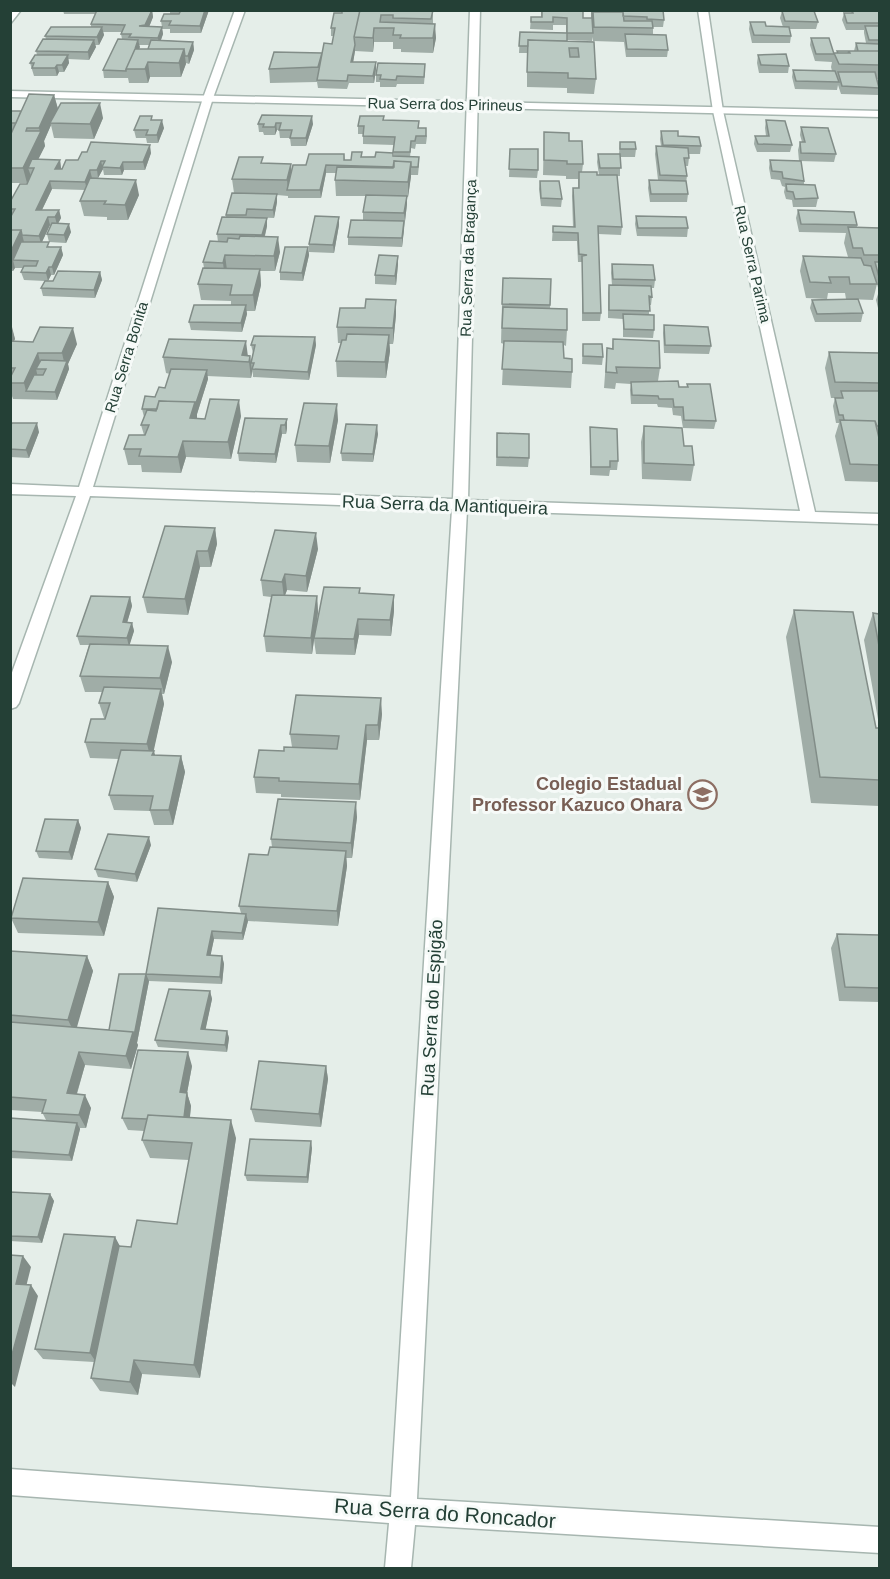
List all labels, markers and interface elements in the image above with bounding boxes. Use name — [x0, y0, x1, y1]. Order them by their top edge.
street label: Rua Serra dos Pirineus — [367, 94, 523, 114]
street label: Rua Serra da Bragança — [457, 178, 479, 337]
street label: Rua Serra Parima — [731, 204, 775, 325]
street label: Rua Serra Bonita — [101, 299, 151, 415]
street label: Rua Serra da Mantiqueira — [342, 491, 549, 519]
place label: Colegio Estadual Professor Kazuco Ohara — [472, 774, 683, 815]
school or university icon: Colegio Estadual Professor Kazuco Ohara — [687, 778, 719, 810]
street label: Rua Serra do Espigão — [417, 919, 447, 1097]
street label: Rua Serra do Roncador — [334, 1494, 556, 1532]

